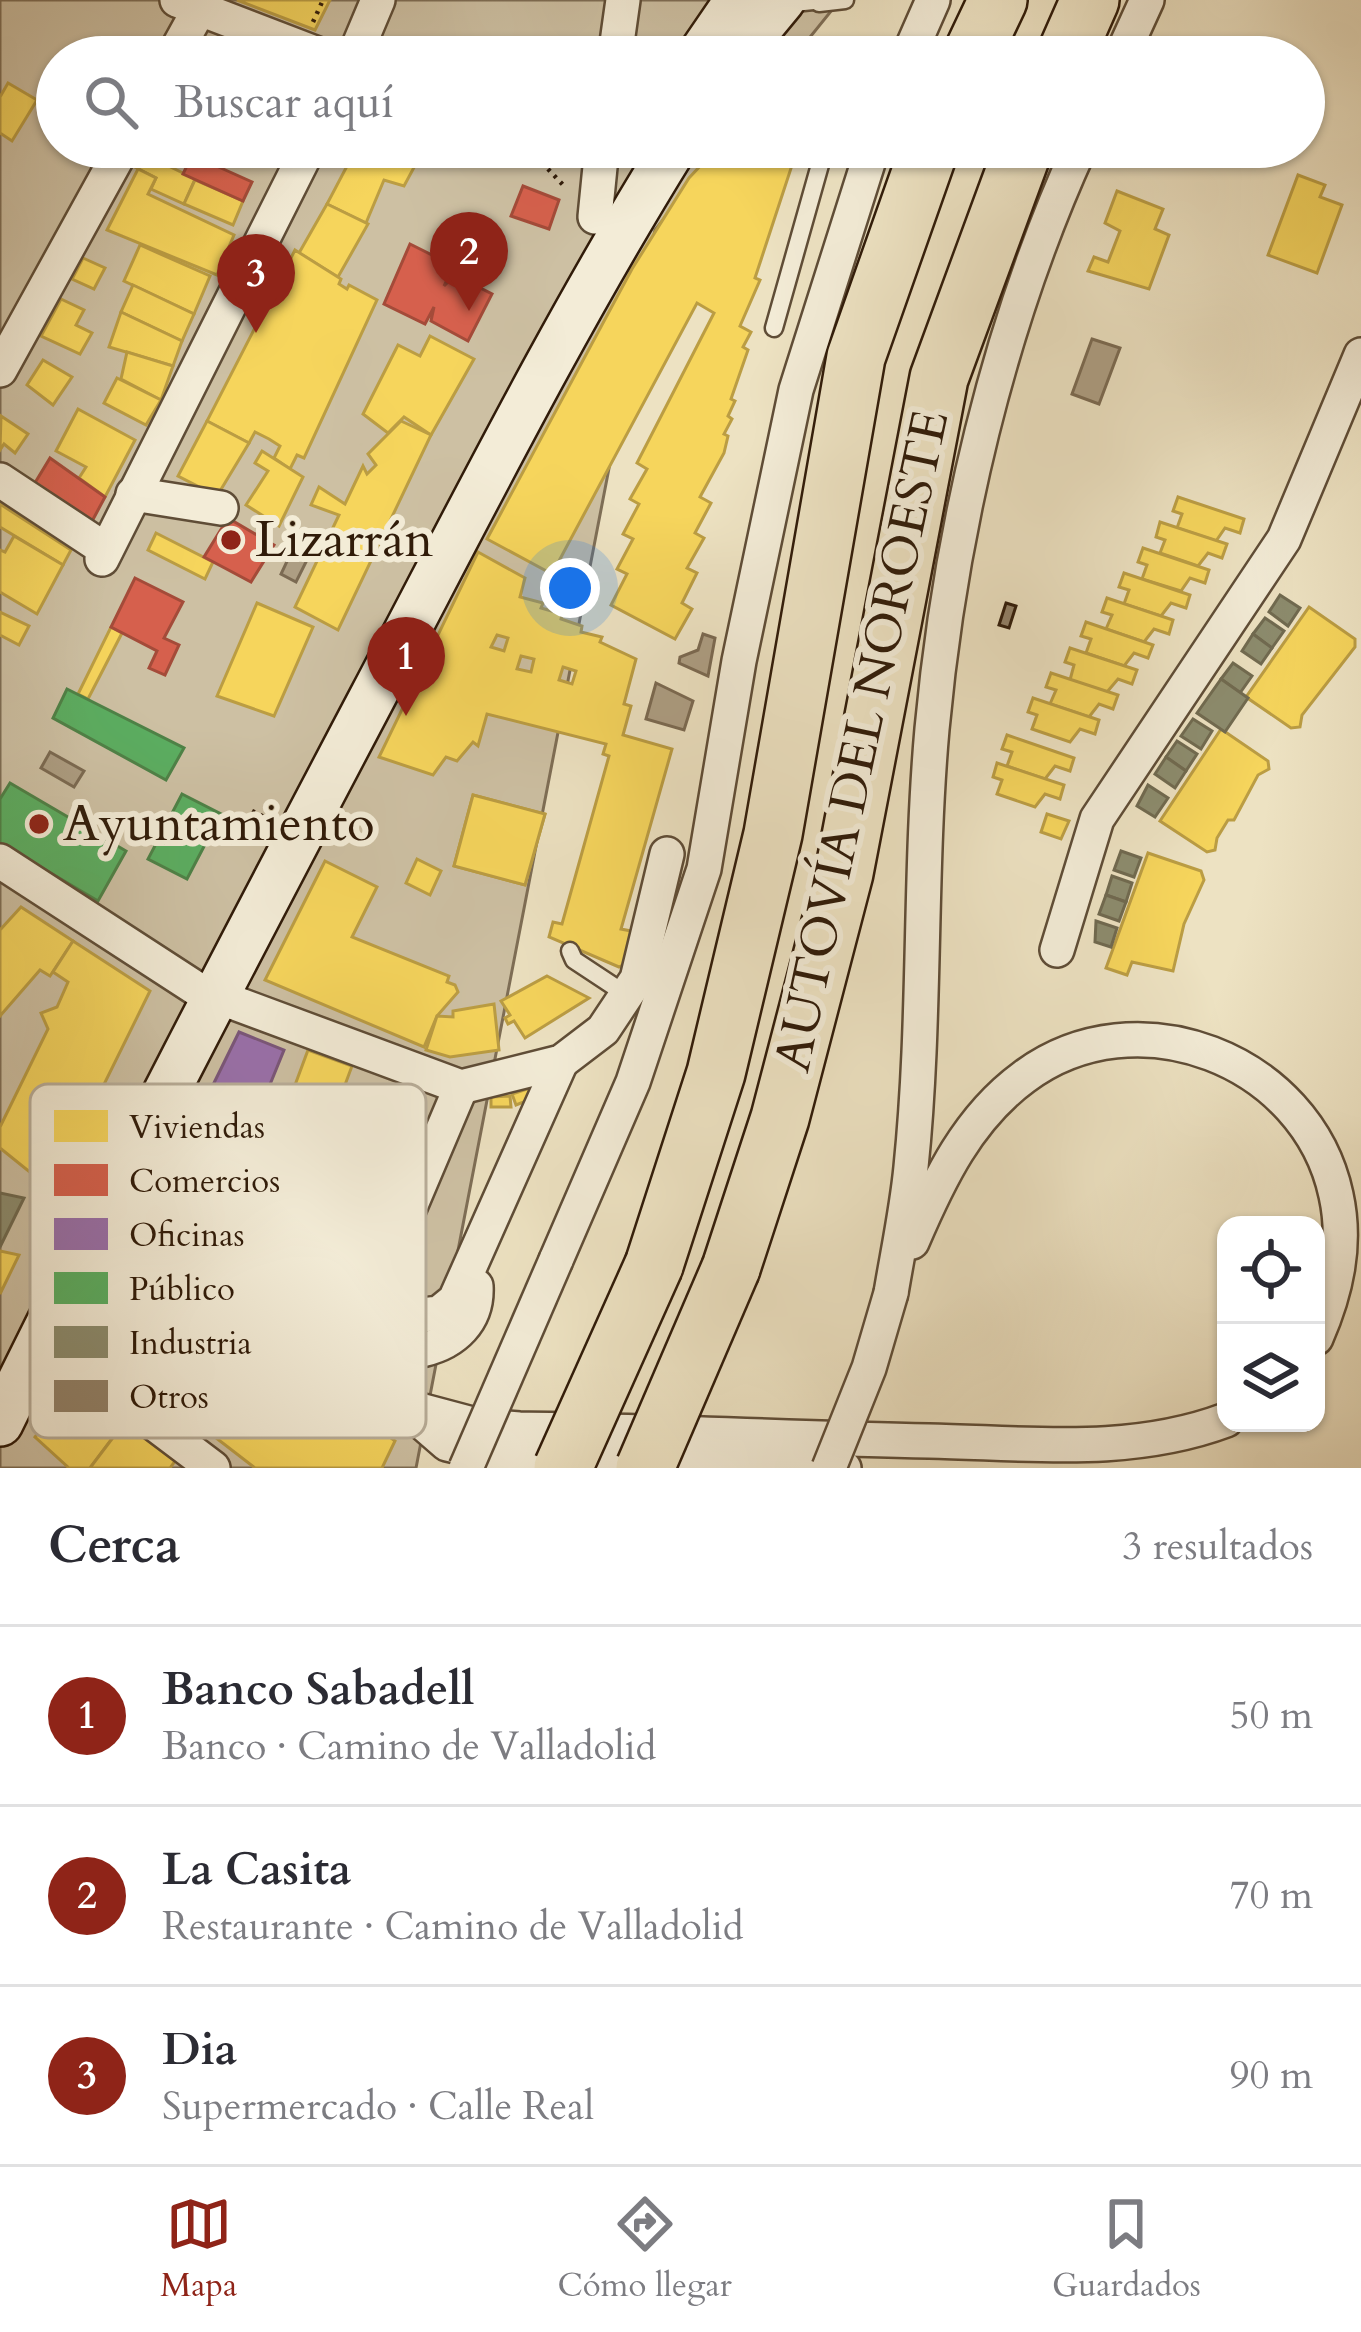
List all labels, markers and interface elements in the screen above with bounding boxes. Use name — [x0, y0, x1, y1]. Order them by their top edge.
search box — [36, 36, 1325, 168]
icon: search — [78, 69, 144, 135]
text: Buscar aquí — [174, 72, 394, 133]
pin: 2 — [430, 212, 508, 311]
pin: 3 — [217, 234, 295, 333]
street label: AUTOVÍA DEL NOROESTE — [758, 404, 966, 1078]
place label: Lizarrán — [255, 505, 433, 575]
marker: Lizarrán — [218, 527, 244, 553]
your location — [540, 558, 600, 618]
pin: 1 — [367, 617, 445, 716]
place label: Ayuntamiento — [63, 789, 375, 859]
marker: Ayuntamiento — [26, 811, 52, 837]
legend — [30, 1084, 426, 1438]
text: Viviendas — [129, 1105, 265, 1150]
text: Comercios — [129, 1159, 280, 1204]
text: Oficinas — [129, 1213, 244, 1258]
map controls — [1217, 1216, 1325, 1432]
button: locate — [1217, 1216, 1325, 1324]
text: Público — [129, 1267, 235, 1312]
text: Industria — [129, 1321, 252, 1366]
button: layers — [1217, 1324, 1325, 1432]
text: Otros — [129, 1375, 209, 1420]
text: Cerca — [48, 1511, 180, 1581]
text: 3 resultados — [1122, 1520, 1313, 1573]
text: Banco Sabadell — [162, 1659, 474, 1720]
text: 1 — [77, 1689, 97, 1742]
text: 50 m — [1230, 1689, 1313, 1742]
text: Banco · Camino de Valladolid — [162, 1720, 656, 1773]
text: La Casita — [162, 1839, 351, 1900]
text: 2 — [77, 1869, 97, 1922]
text: 70 m — [1230, 1869, 1313, 1922]
text: Restaurante · Camino de Valladolid — [162, 1900, 743, 1953]
text: Dia — [162, 2019, 237, 2080]
text: 3 — [77, 2049, 97, 2102]
text: 90 m — [1230, 2049, 1313, 2102]
text: Supermercado · Calle Real — [162, 2080, 594, 2133]
tab: Mapa — [160, 2191, 237, 2308]
tab: Cómo llegar — [558, 2191, 732, 2308]
tab: Guardados — [1052, 2191, 1201, 2308]

